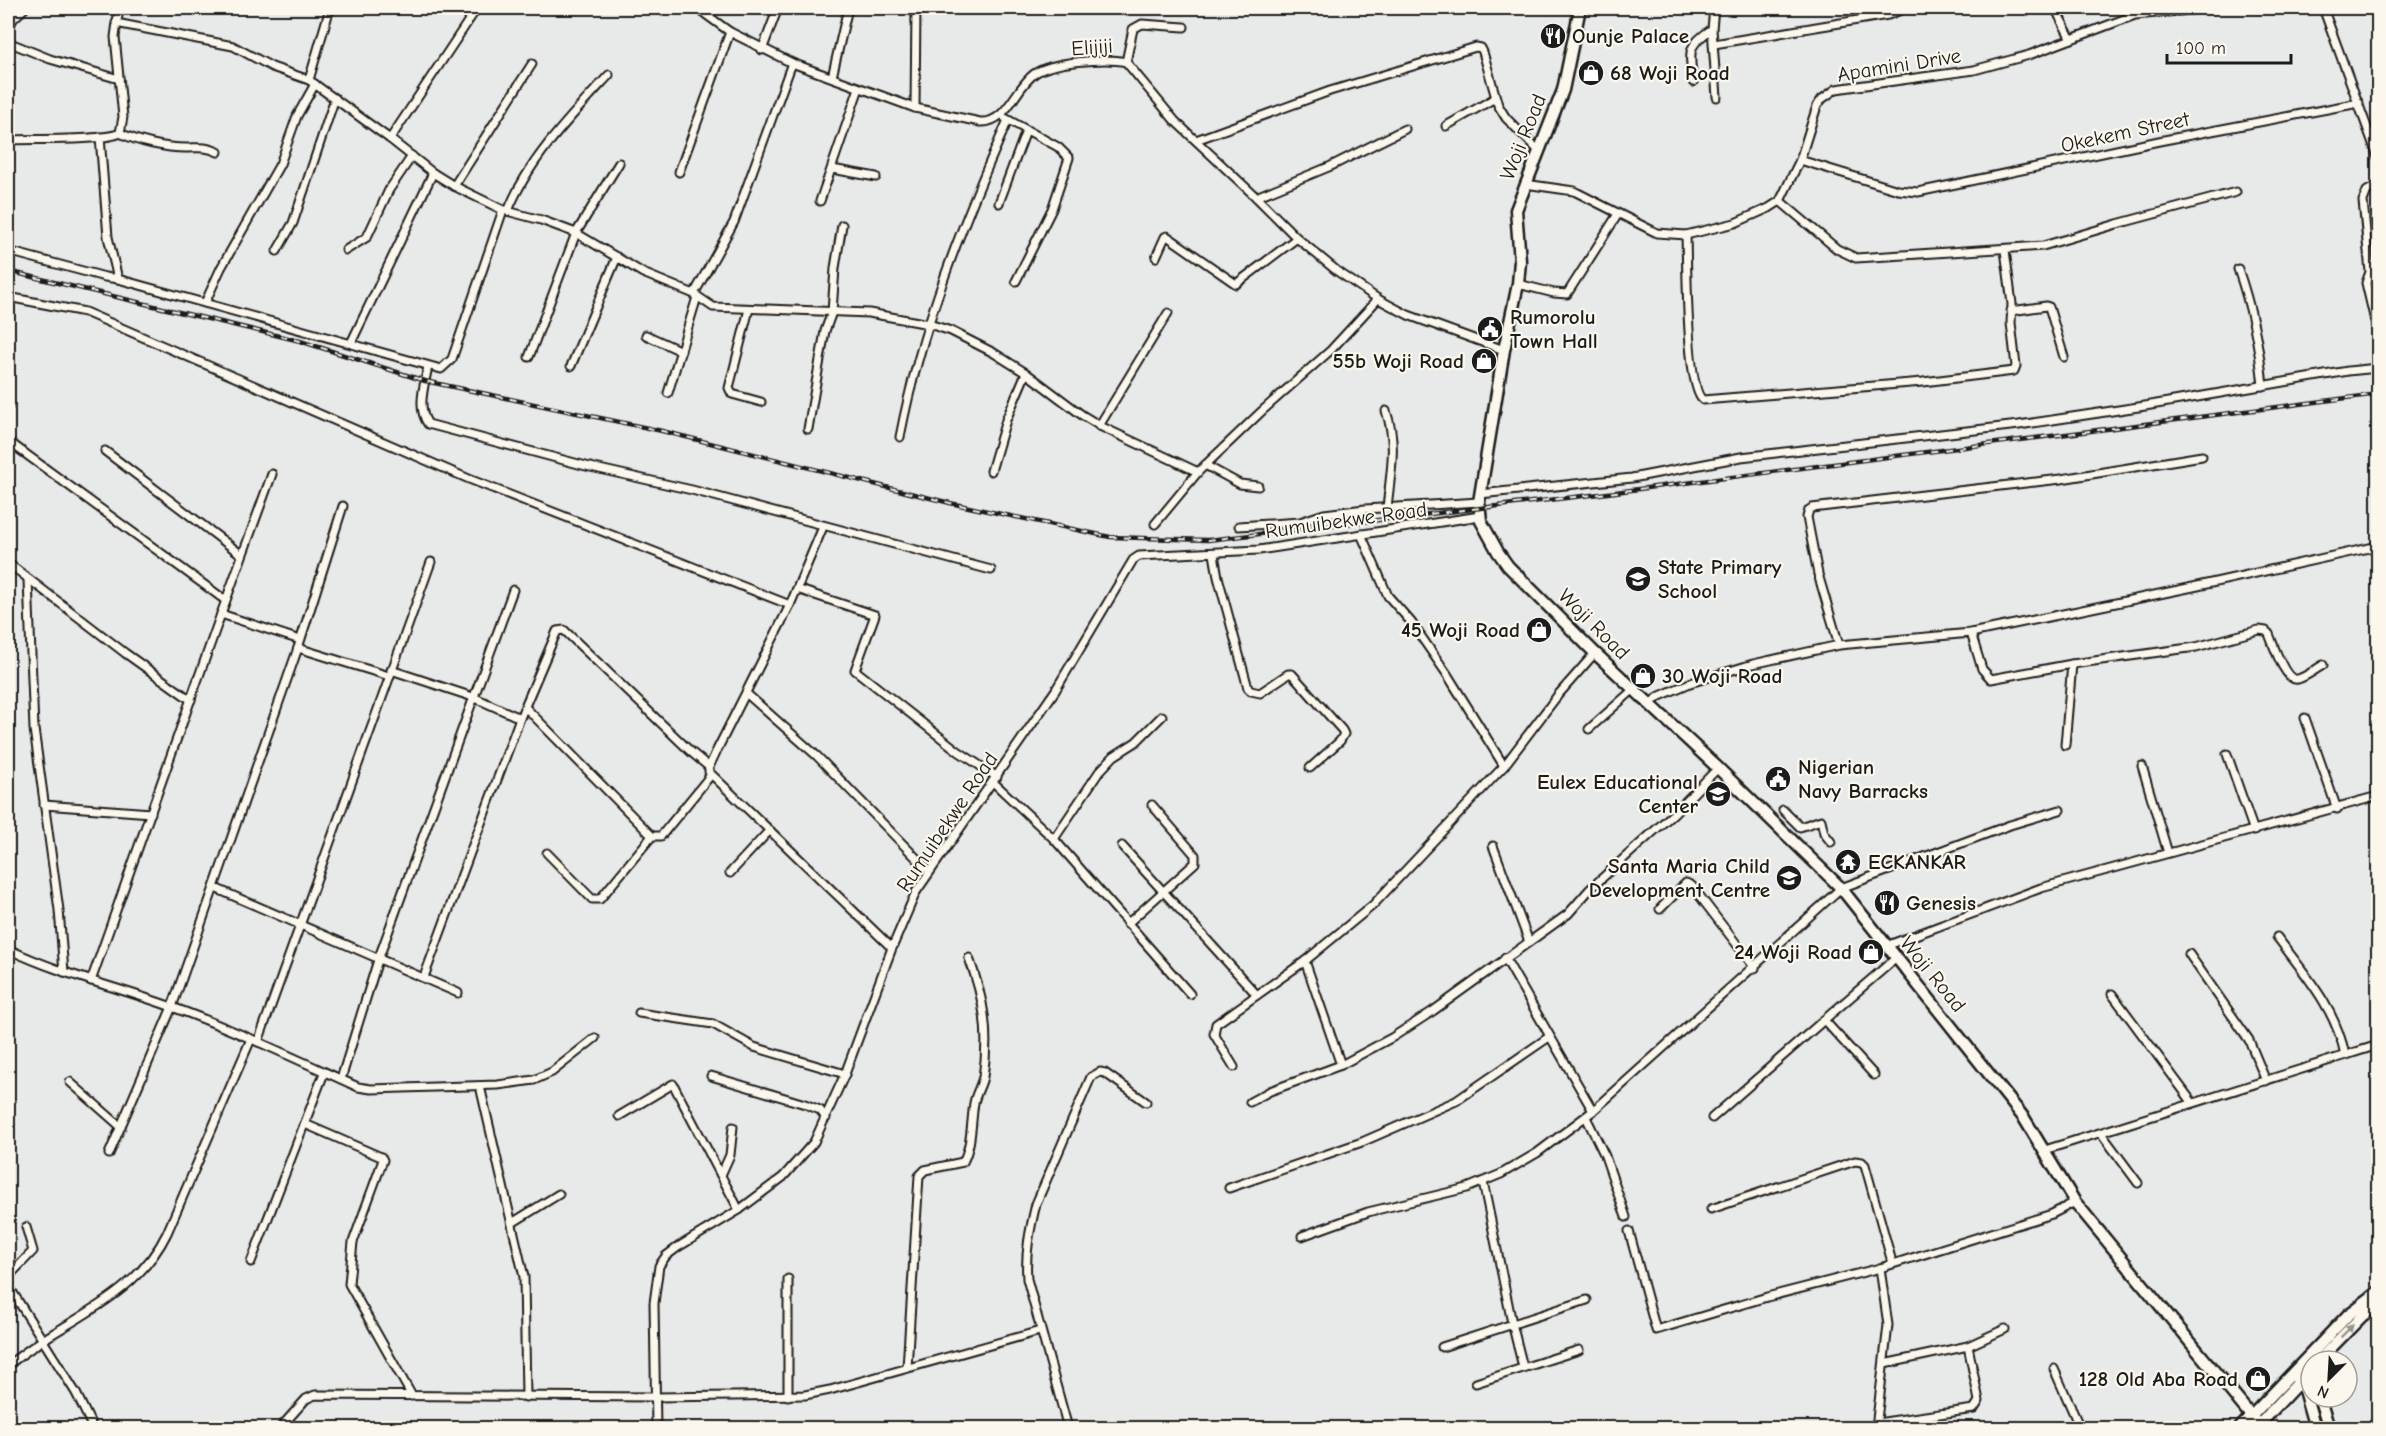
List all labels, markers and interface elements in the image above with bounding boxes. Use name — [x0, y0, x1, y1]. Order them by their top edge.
restaurant icon: Ounje Palace — [1538, 21, 1568, 51]
place label: Ounje Palace — [1572, 24, 1689, 48]
scale bar — [2167, 27, 2292, 65]
street label: Elijiji — [1070, 34, 1114, 60]
text: 100 m — [2176, 38, 2226, 59]
street label: Apamini Drive — [1835, 43, 1963, 87]
shop icon: 68 Woji Road — [1576, 58, 1606, 88]
place label: 68 Woji Road — [1610, 61, 1730, 85]
street label: Woji Road — [1495, 91, 1551, 183]
street label: Okekem Street — [2058, 106, 2193, 157]
place label: Rumorolu Town Hall — [1510, 305, 1598, 353]
public building icon: Rumorolu Town Hall — [1475, 314, 1505, 344]
shop icon: 55b Woji Road — [1469, 346, 1499, 376]
place label: 55b Woji Road — [1333, 349, 1464, 373]
street label: Rumuibekwe Road — [1264, 497, 1428, 543]
place label: State Primary School — [1658, 555, 1782, 603]
school or university icon: State Primary School — [1623, 564, 1653, 594]
street label: Woji Road — [1554, 584, 1634, 664]
shop icon: 45 Woji Road — [1524, 615, 1554, 645]
place label: 45 Woji Road — [1401, 618, 1520, 642]
shop icon: 30 Woji Road — [1628, 661, 1658, 691]
place label: 30 Woji Road — [1662, 664, 1782, 688]
street label: Rumuibekwe Road — [891, 748, 1003, 896]
place label: Nigerian Navy Barracks — [1798, 755, 1928, 803]
public building icon: Nigerian Navy Barracks — [1763, 764, 1793, 794]
place label: Eulex Educational Center — [1537, 770, 1699, 818]
school or university icon: Eulex Educational Center — [1703, 779, 1733, 809]
temple icon: ECKANKAR — [1833, 847, 1863, 877]
place label: ECKANKAR — [1868, 850, 1966, 874]
place label: Santa Maria Child Development Centre — [1589, 854, 1770, 902]
school or university icon: Santa Maria Child Development Centre — [1774, 863, 1804, 893]
restaurant icon: Genesis — [1872, 888, 1902, 918]
place label: Genesis — [1906, 891, 1976, 915]
street label: Woji Road — [1895, 931, 1971, 1017]
shop icon: 24 Woji Road — [1856, 937, 1886, 967]
place label: 24 Woji Road — [1734, 940, 1852, 964]
one-way arrow — [2340, 1324, 2354, 1338]
north arrow — [2299, 1349, 2359, 1409]
shop icon: 128 Old Aba Road — [2243, 1364, 2273, 1394]
place label: 128 Old Aba Road — [2079, 1367, 2238, 1391]
text: N — [2315, 1381, 2332, 1402]

